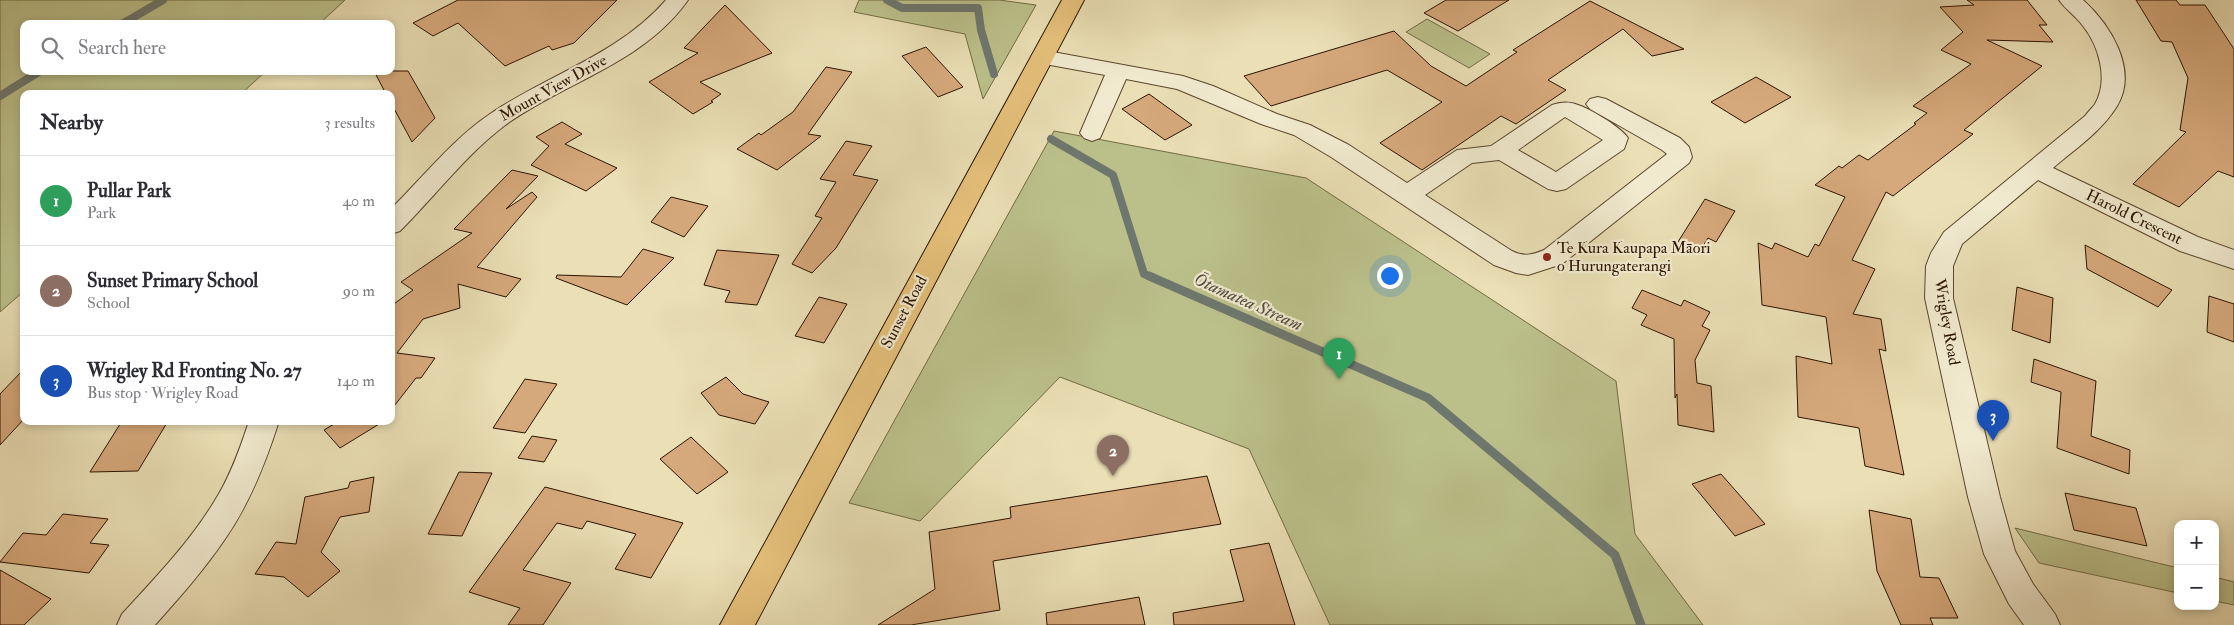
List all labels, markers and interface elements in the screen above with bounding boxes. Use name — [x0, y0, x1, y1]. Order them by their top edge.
search box — [20, 20, 395, 75]
icon: search — [38, 34, 66, 62]
text: Search here — [78, 36, 166, 60]
street label: Mount View Drive — [496, 50, 611, 126]
text: Nearby — [40, 109, 103, 136]
text: 3 results — [324, 113, 375, 133]
text: Pullar Park — [87, 179, 171, 203]
street label: Harold Crescent — [2083, 185, 2185, 249]
text: 1 — [53, 191, 59, 211]
text: 40 m — [342, 191, 375, 211]
text: Park — [87, 203, 116, 223]
place label: Te Kura Kaupapa Māori o Hurungaterangi — [1557, 238, 1711, 276]
marker: Te Kura Kaupapa Māori o Hurungaterangi — [1541, 251, 1553, 263]
your location — [1377, 263, 1403, 289]
water label: Ōtamatea Stream — [1190, 268, 1306, 336]
text: Sunset Primary School — [87, 269, 258, 293]
street label: Sunset Road — [877, 272, 932, 352]
street label: Wrigley Road — [1929, 276, 1964, 367]
text: 2 — [52, 281, 60, 301]
text: 90 m — [343, 281, 375, 301]
text: School — [87, 293, 130, 313]
pin: 1 — [1323, 338, 1355, 379]
text: Wrigley Rd Fronting No. 27 — [87, 359, 301, 383]
text: 3 — [53, 371, 59, 391]
text: 140 m — [337, 371, 375, 391]
text: Bus stop · Wrigley Road — [87, 383, 238, 403]
pin: 3 — [1977, 400, 2009, 441]
pin: 2 — [1097, 435, 1129, 476]
map controls — [2174, 520, 2219, 610]
button: + — [2174, 520, 2219, 565]
button: − — [2174, 565, 2219, 610]

